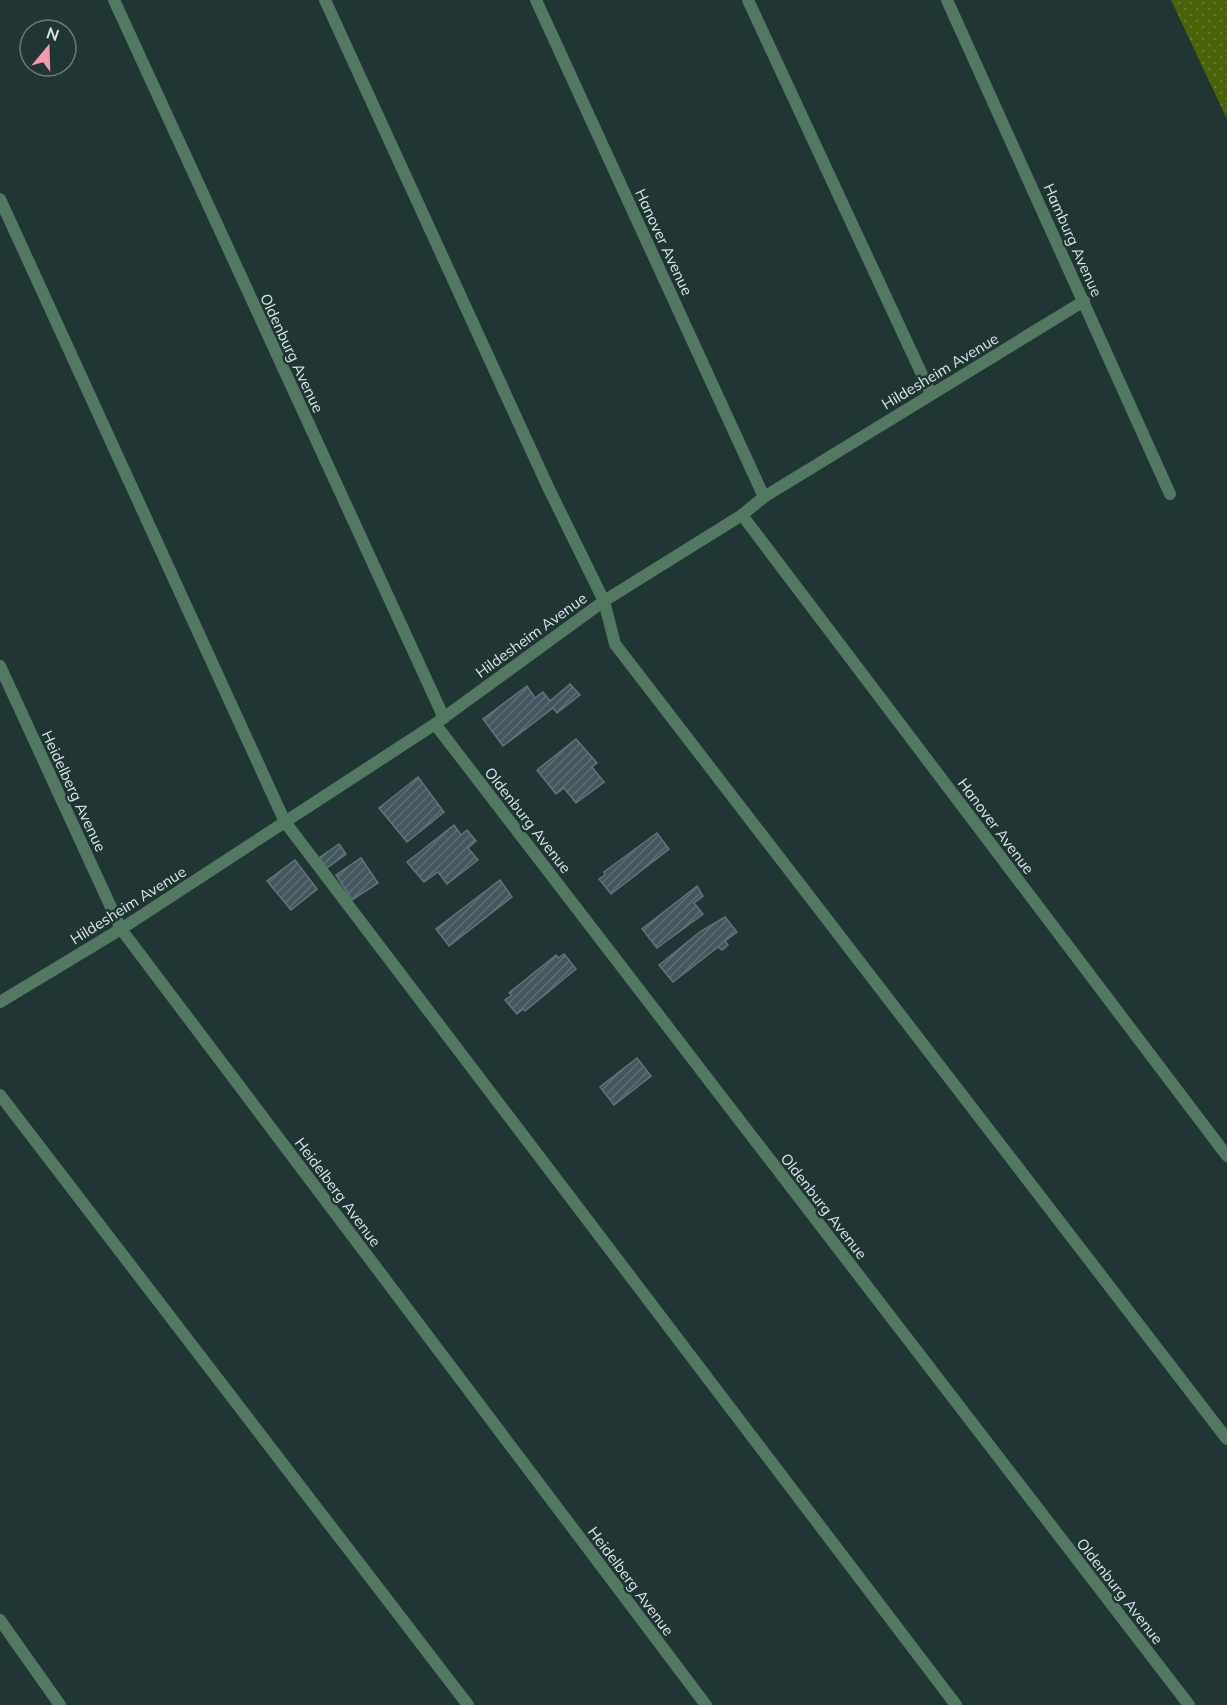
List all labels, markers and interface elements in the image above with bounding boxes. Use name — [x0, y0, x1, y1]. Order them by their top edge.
north arrow — [18, 18, 78, 78]
text: N — [44, 22, 62, 45]
street label: Hamburg Avenue — [1040, 180, 1106, 300]
street label: Hanover Avenue — [631, 186, 697, 298]
street label: Oldenburg Avenue — [256, 290, 328, 416]
street label: Hildesheim Avenue — [878, 329, 1002, 413]
street label: Hildesheim Avenue — [472, 588, 590, 682]
street label: Heidelberg Avenue — [38, 727, 110, 855]
street label: Oldenburg Avenue — [481, 763, 575, 877]
street label: Hanover Avenue — [954, 774, 1038, 878]
street label: Hildesheim Avenue — [67, 862, 189, 948]
street label: Heidelberg Avenue — [291, 1134, 385, 1250]
street label: Oldenburg Avenue — [777, 1149, 871, 1263]
street label: Heidelberg Avenue — [584, 1523, 678, 1639]
street label: Oldenburg Avenue — [1073, 1534, 1167, 1648]

